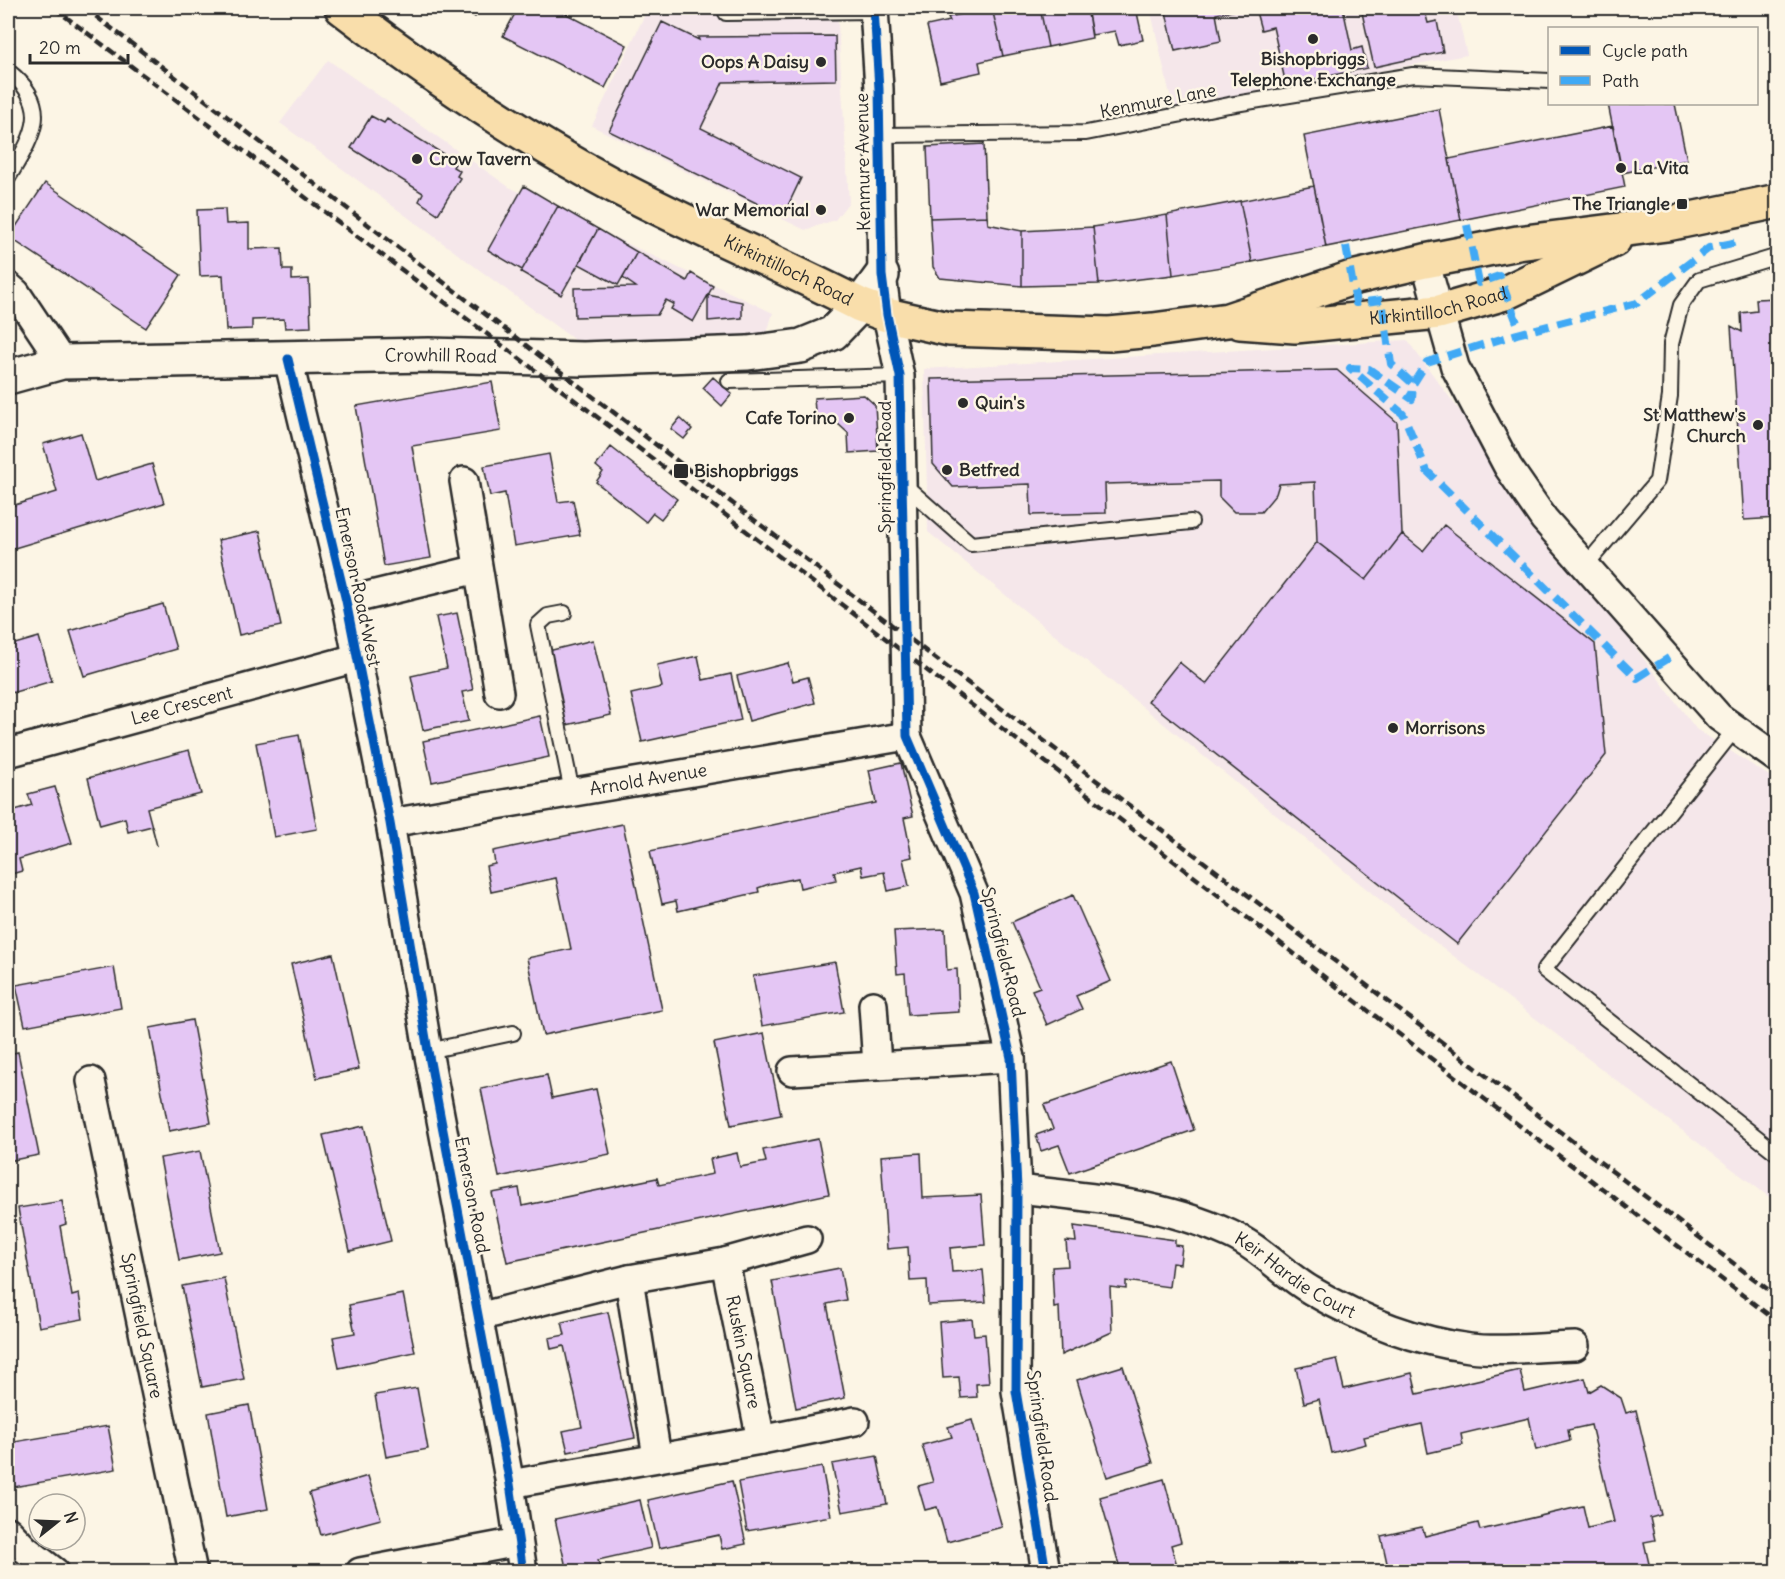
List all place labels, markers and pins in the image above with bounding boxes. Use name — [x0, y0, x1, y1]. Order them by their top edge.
marker: Bishopbriggs Telephone Exchange — [1306, 32, 1320, 46]
place label: Bishopbriggs Telephone Exchange — [1230, 47, 1396, 91]
place label: Oops A Daisy — [701, 50, 809, 73]
marker: Oops A Daisy — [814, 55, 828, 69]
place label: Crow Tavern — [429, 147, 532, 170]
marker: Crow Tavern — [410, 152, 424, 166]
place label: La Vita — [1633, 156, 1689, 179]
marker: La Vita — [1614, 161, 1628, 175]
place label: The Triangle — [1572, 192, 1670, 215]
marker: The Triangle — [1675, 197, 1689, 211]
place label: War Memorial — [696, 198, 809, 221]
marker: War Memorial — [814, 203, 828, 217]
place label: Quin's — [975, 391, 1025, 414]
marker: Quin's — [956, 396, 970, 410]
place label: St Matthew's Church — [1643, 403, 1747, 447]
place label: Cafe Torino — [745, 406, 837, 429]
marker: Cafe Torino — [842, 411, 856, 425]
marker: St Matthew's Church — [1751, 418, 1765, 432]
place label: Betfred — [959, 458, 1020, 481]
place label: Bishopbriggs — [694, 459, 798, 482]
marker: Bishopbriggs — [672, 462, 690, 480]
marker: Betfred — [940, 463, 954, 477]
place label: Morrisons — [1405, 716, 1485, 739]
marker: Morrisons — [1386, 721, 1400, 735]

